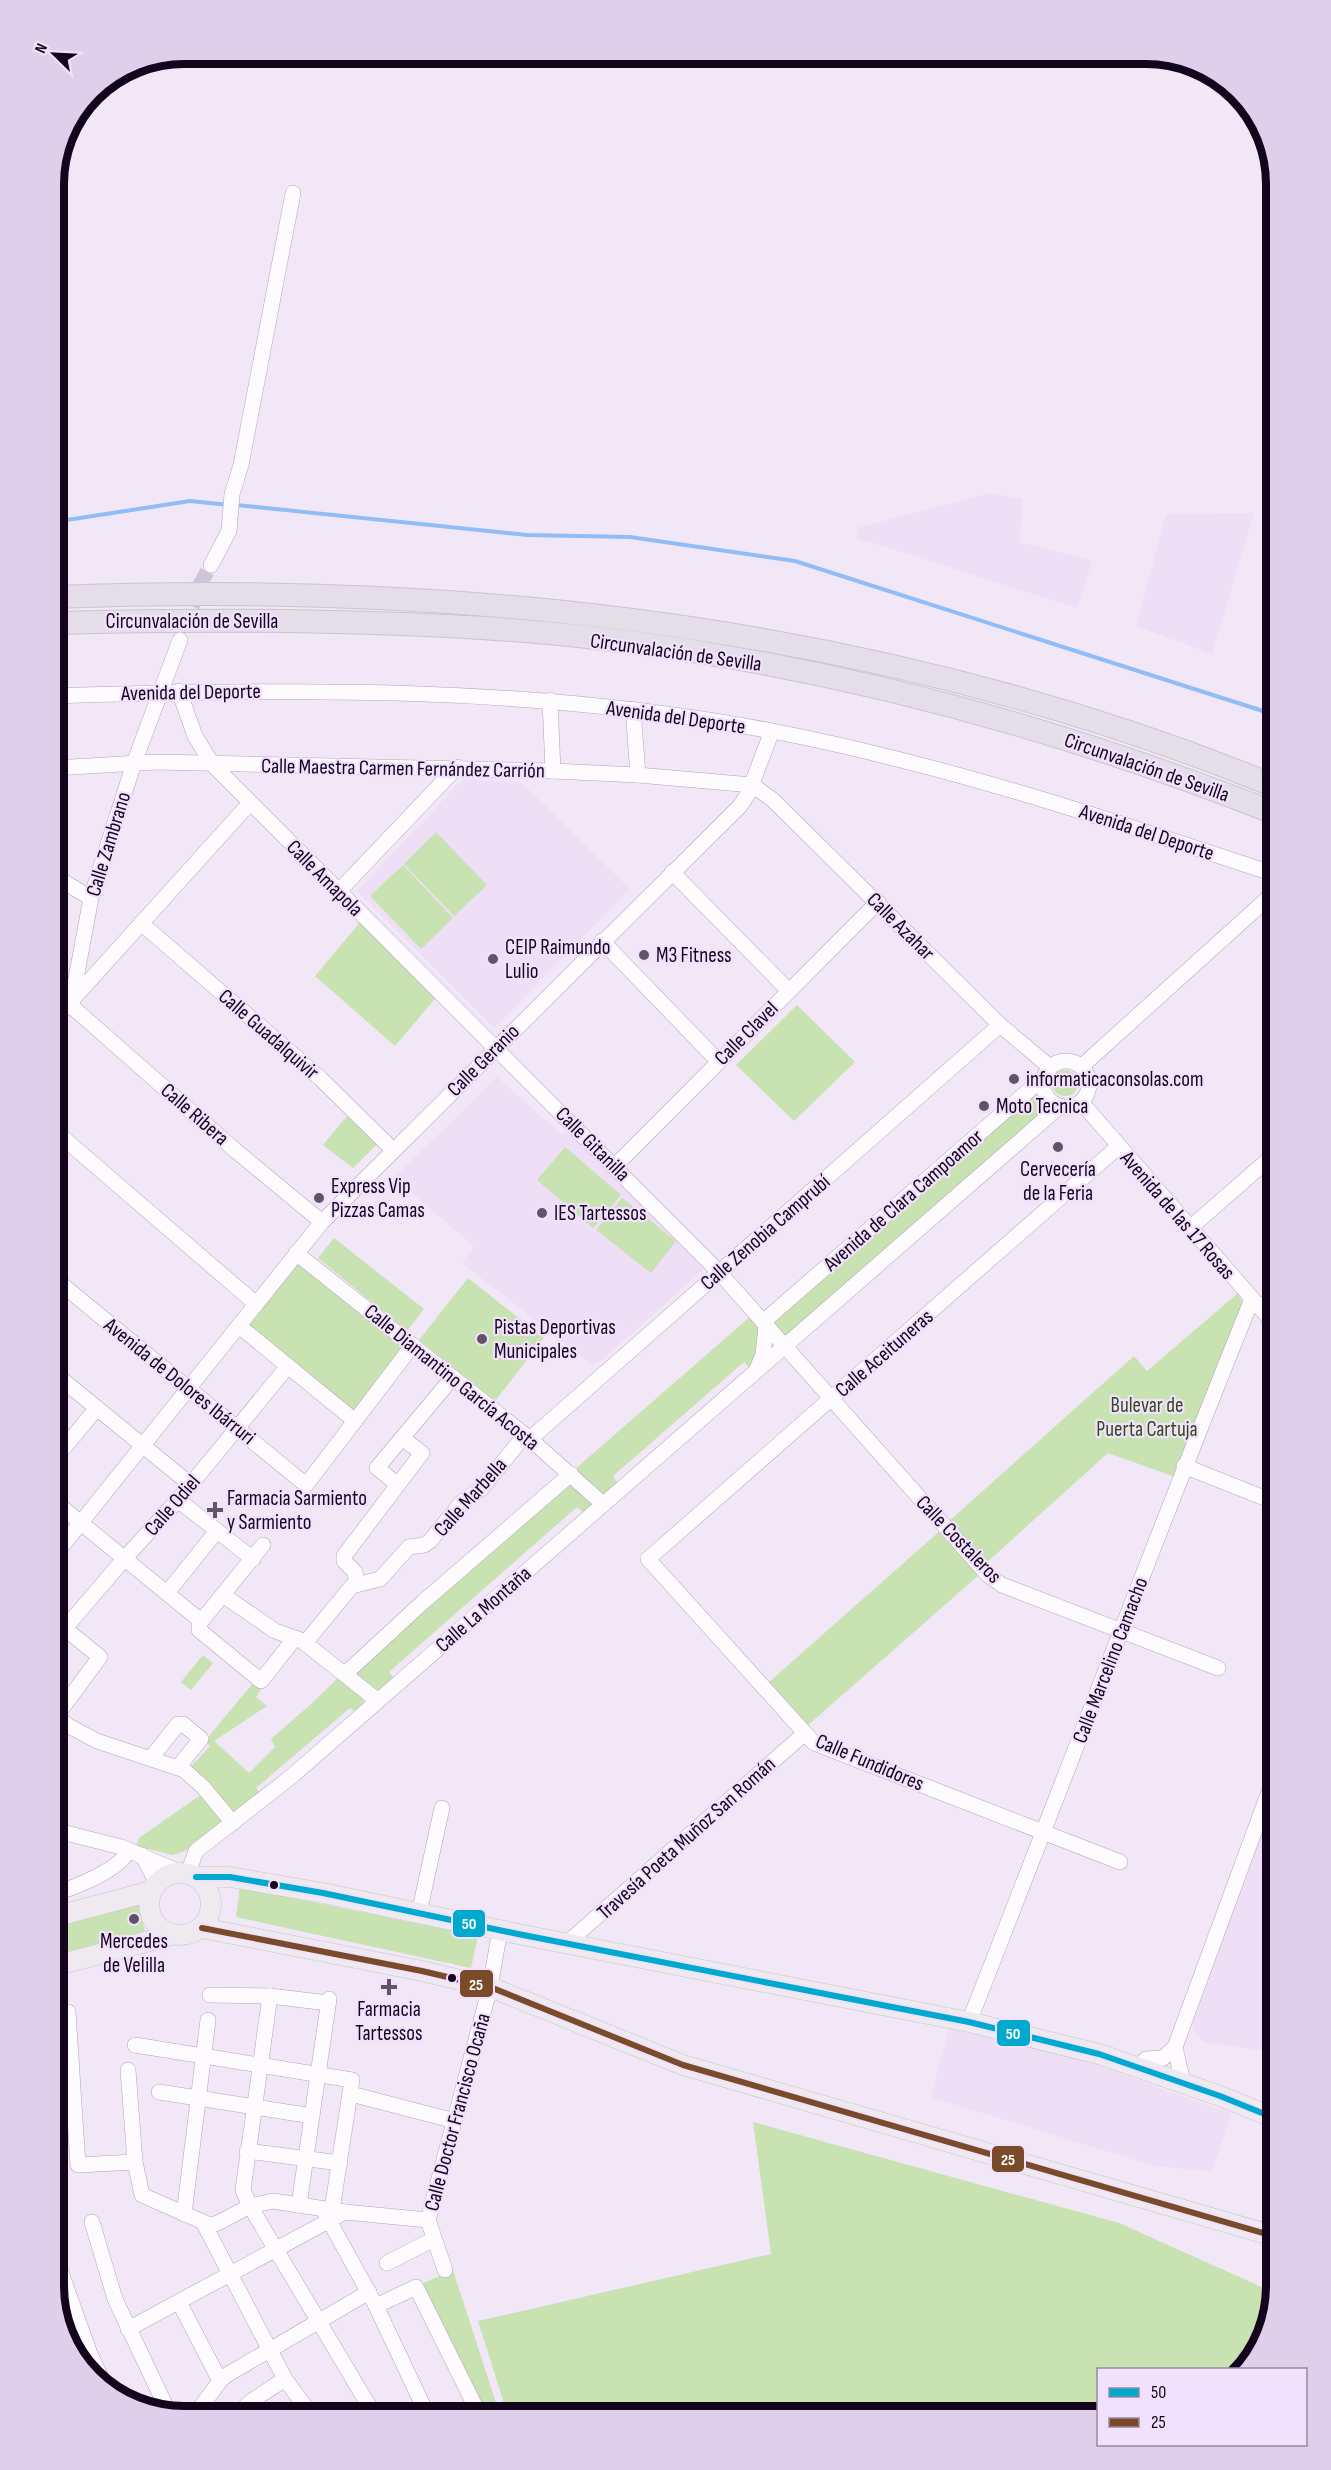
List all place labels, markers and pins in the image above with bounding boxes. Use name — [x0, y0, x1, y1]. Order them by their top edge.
place label: CEIP Raimundo Lulio — [505, 935, 610, 984]
place label: M3 Fitness — [656, 943, 731, 968]
marker: M3 Fitness — [637, 948, 651, 962]
marker: CEIP Raimundo Lulio — [486, 952, 500, 966]
place label: informaticaconsolas.com — [1026, 1067, 1203, 1092]
marker: informaticaconsolas.com — [1007, 1072, 1021, 1086]
place label: Moto Tecnica — [996, 1094, 1088, 1119]
marker: Moto Tecnica — [977, 1099, 991, 1113]
marker: Cervecería de la Feria — [1051, 1140, 1065, 1154]
place label: Cervecería de la Feria — [1020, 1157, 1096, 1206]
place label: Express Vip Pizzas Camas — [331, 1174, 425, 1223]
marker: Express Vip Pizzas Camas — [312, 1191, 326, 1205]
place label: IES Tartessos — [554, 1201, 647, 1226]
marker: IES Tartessos — [535, 1206, 549, 1220]
place label: Pistas Deportivas Municipales — [494, 1315, 616, 1364]
marker: Pistas Deportivas Municipales — [475, 1332, 489, 1346]
place label: Farmacia Sarmiento y Sarmiento — [227, 1486, 367, 1535]
marker: Farmacia Sarmiento y Sarmiento — [208, 1503, 222, 1517]
unlabelled marker — [268, 1879, 280, 1891]
marker: Mercedes de Velilla — [127, 1912, 141, 1926]
place label: Mercedes de Velilla — [100, 1929, 168, 1978]
unlabelled marker — [446, 1972, 458, 1984]
marker: Farmacia Tartessos — [382, 1980, 396, 1994]
place label: Farmacia Tartessos — [355, 1997, 423, 2046]

